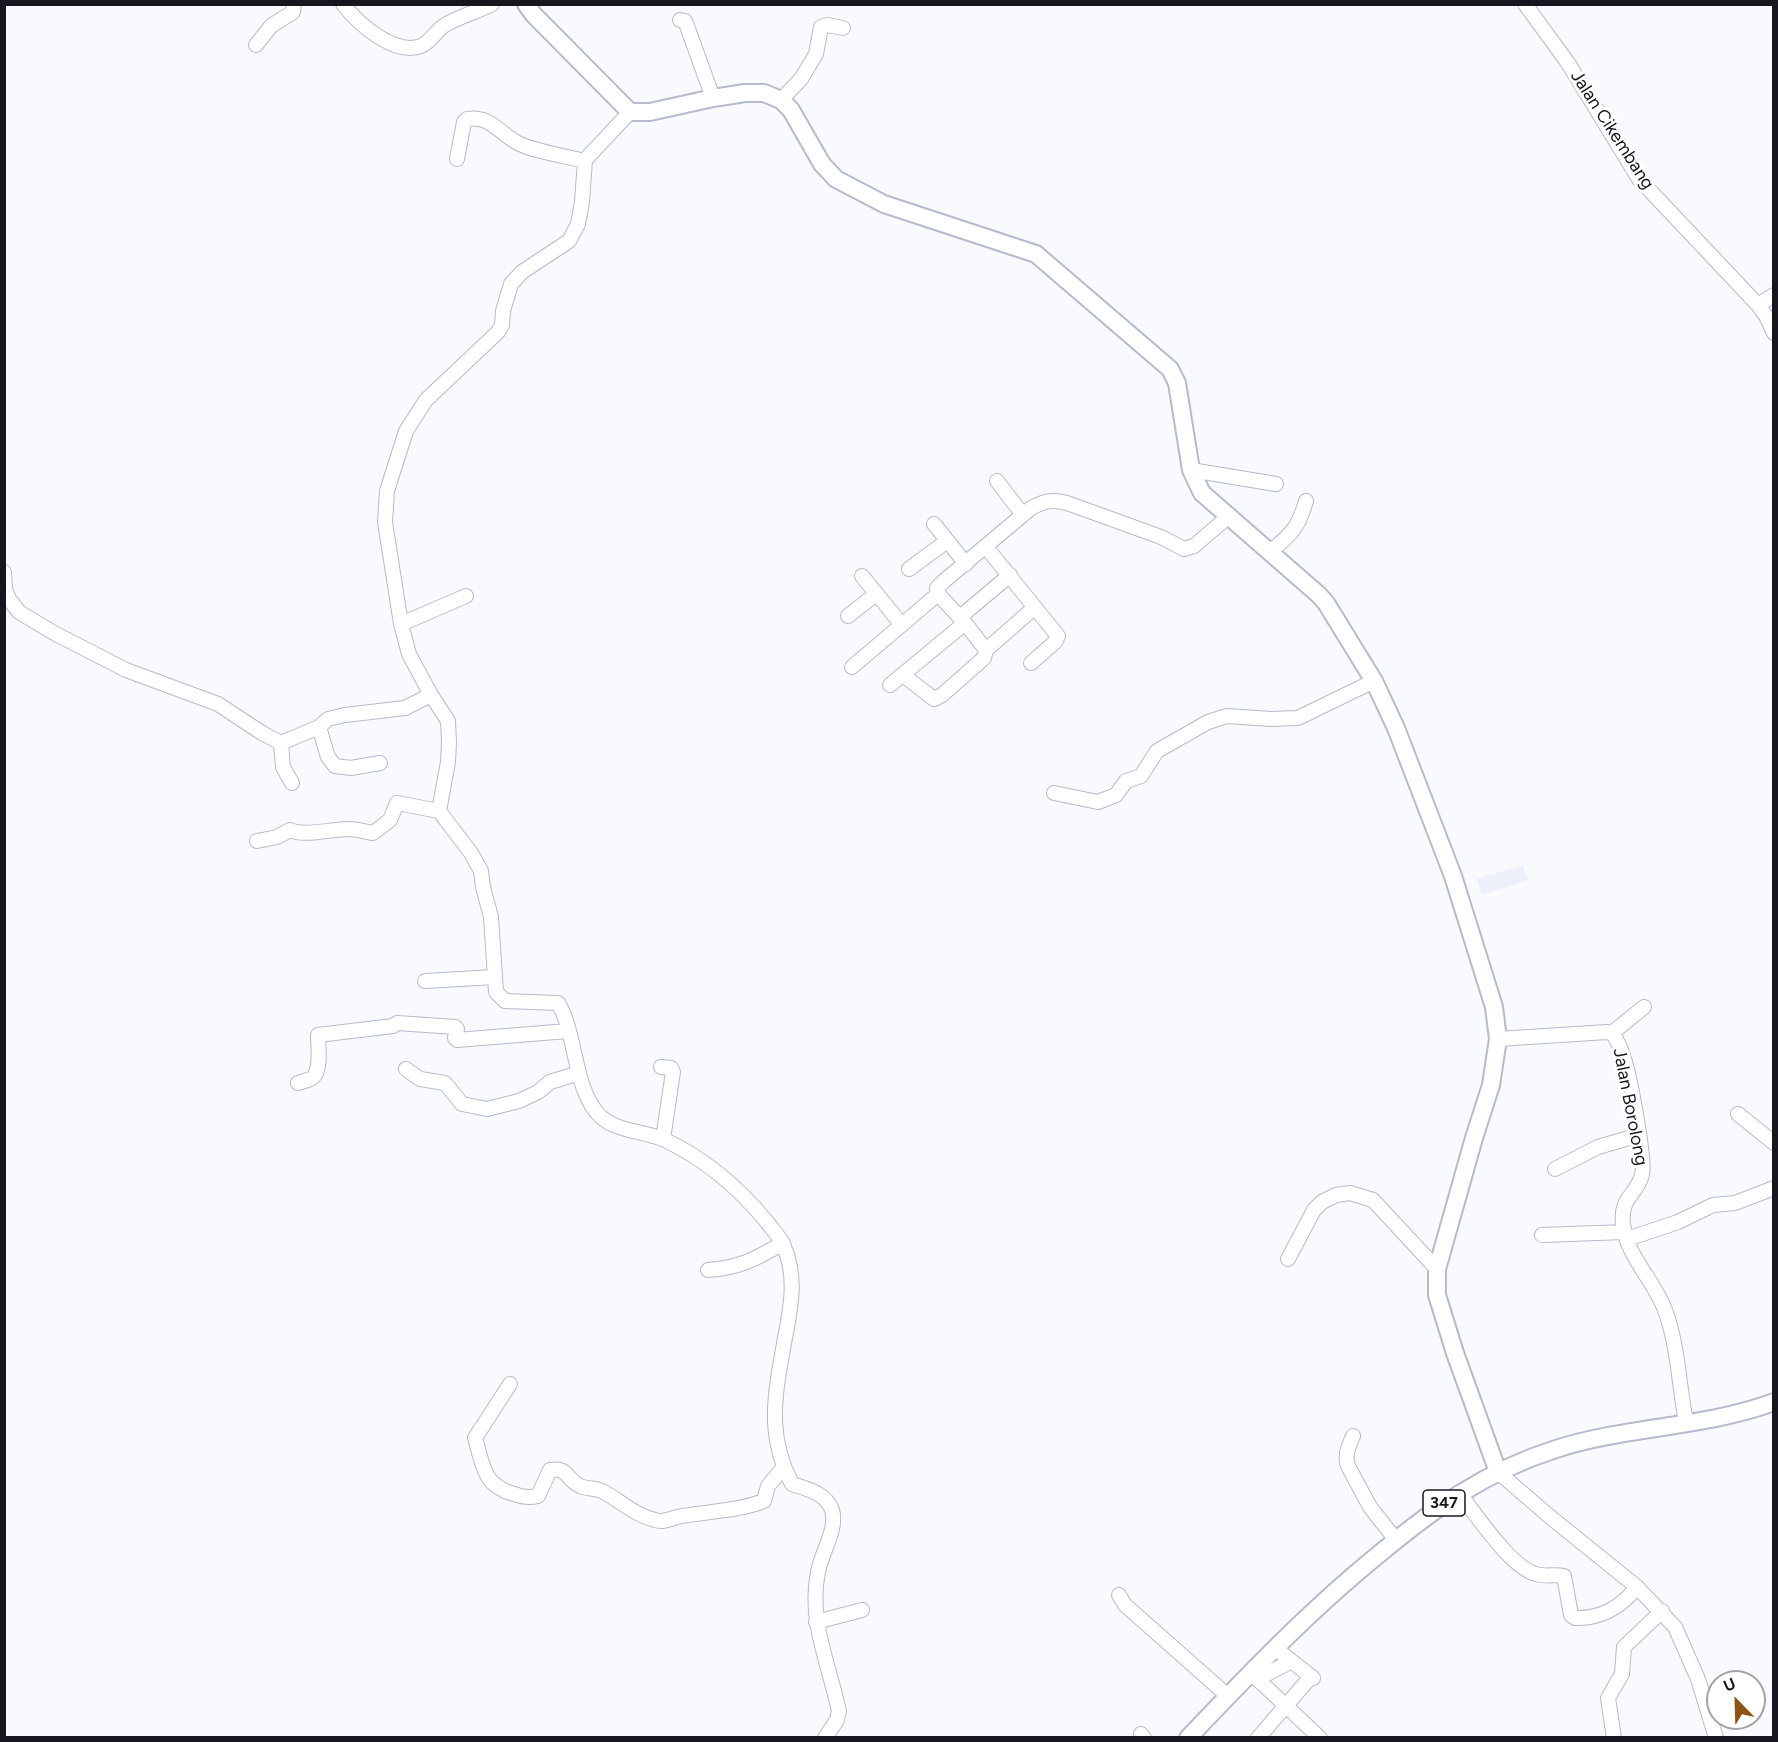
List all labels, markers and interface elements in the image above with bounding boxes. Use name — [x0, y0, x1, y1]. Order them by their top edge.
street label: Jalan Cikembang — [1566, 67, 1658, 193]
street label: Jalan Borolong — [1608, 1047, 1652, 1167]
road number: 347 — [1423, 1490, 1465, 1516]
north arrow — [1706, 1670, 1766, 1730]
text: U — [1721, 1674, 1738, 1696]

